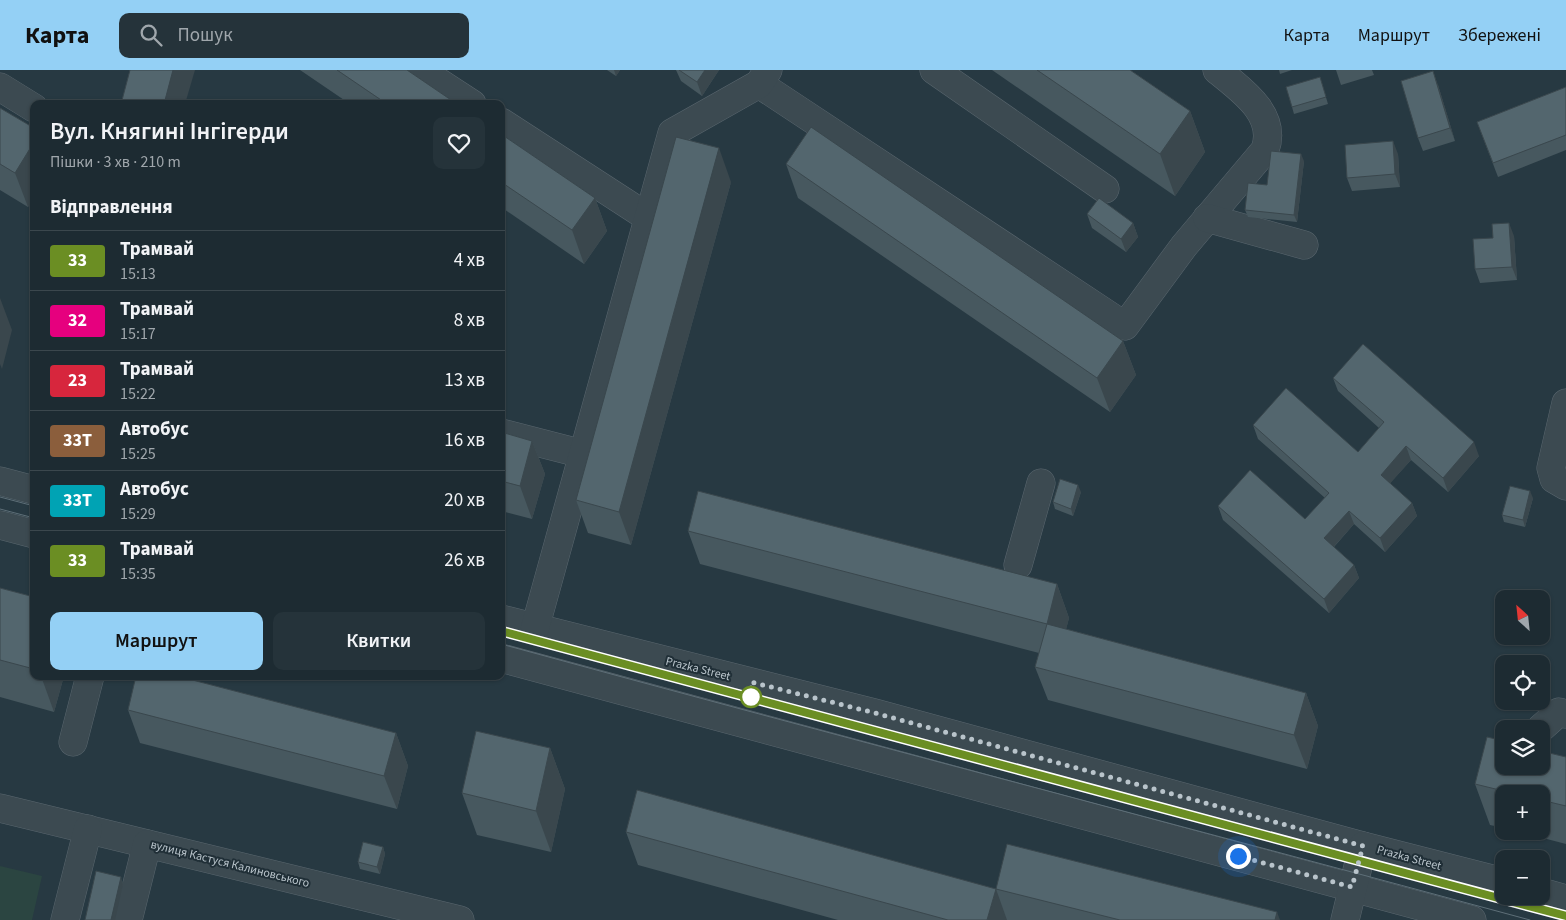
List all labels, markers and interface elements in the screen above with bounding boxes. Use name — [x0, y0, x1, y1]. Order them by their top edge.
search box — [119, 13, 469, 58]
text: Карта — [25, 18, 89, 53]
icon: search — [137, 21, 165, 49]
text: Пошук — [177, 22, 233, 49]
text: Карта — [1284, 23, 1330, 48]
text: Маршрут — [1358, 23, 1430, 48]
text: Збережені — [1458, 23, 1541, 48]
text: Вул. Княгині Інгігерди — [50, 114, 289, 149]
button: heart — [433, 117, 485, 169]
text: Пішки · 3 хв · 210 m — [50, 151, 181, 173]
text: Відправлення — [50, 194, 173, 221]
text: Трамвай — [120, 236, 194, 263]
text: 4 хв — [454, 247, 485, 274]
text: 33 — [68, 248, 87, 273]
text: 15:13 — [120, 263, 156, 285]
text: Трамвай — [120, 296, 194, 323]
text: 8 хв — [454, 307, 485, 334]
text: 32 — [68, 308, 87, 333]
text: 15:17 — [120, 323, 156, 345]
text: Трамвай — [120, 356, 194, 383]
text: 13 хв — [444, 367, 485, 394]
text: 23 — [68, 368, 87, 393]
text: 15:22 — [120, 383, 156, 405]
text: Автобус — [120, 416, 189, 443]
text: 16 хв — [444, 427, 485, 454]
text: 33Т — [63, 428, 92, 453]
text: 15:25 — [120, 443, 156, 465]
text: Автобус — [120, 476, 189, 503]
text: 20 хв — [444, 487, 485, 514]
text: 33T — [63, 488, 92, 513]
text: 15:29 — [120, 503, 156, 525]
text: Трамвай — [120, 536, 194, 563]
text: 26 хв — [444, 547, 485, 574]
text: 33 — [68, 548, 87, 573]
text: 15:35 — [120, 563, 156, 585]
north arrow — [1495, 590, 1550, 645]
map controls — [1495, 590, 1550, 905]
button: Маршрут — [50, 612, 263, 670]
button: Квитки — [273, 612, 485, 670]
street label: Prazka Street — [664, 653, 732, 685]
button: locate — [1495, 655, 1550, 710]
unlabelled marker — [740, 686, 762, 708]
button: layers — [1495, 720, 1550, 775]
button: + — [1495, 785, 1550, 840]
street label: вулиця Кастуся Калиновського — [149, 836, 311, 892]
street label: Prazka Street — [1375, 841, 1443, 875]
your location — [1226, 844, 1251, 869]
button: − — [1495, 850, 1550, 905]

